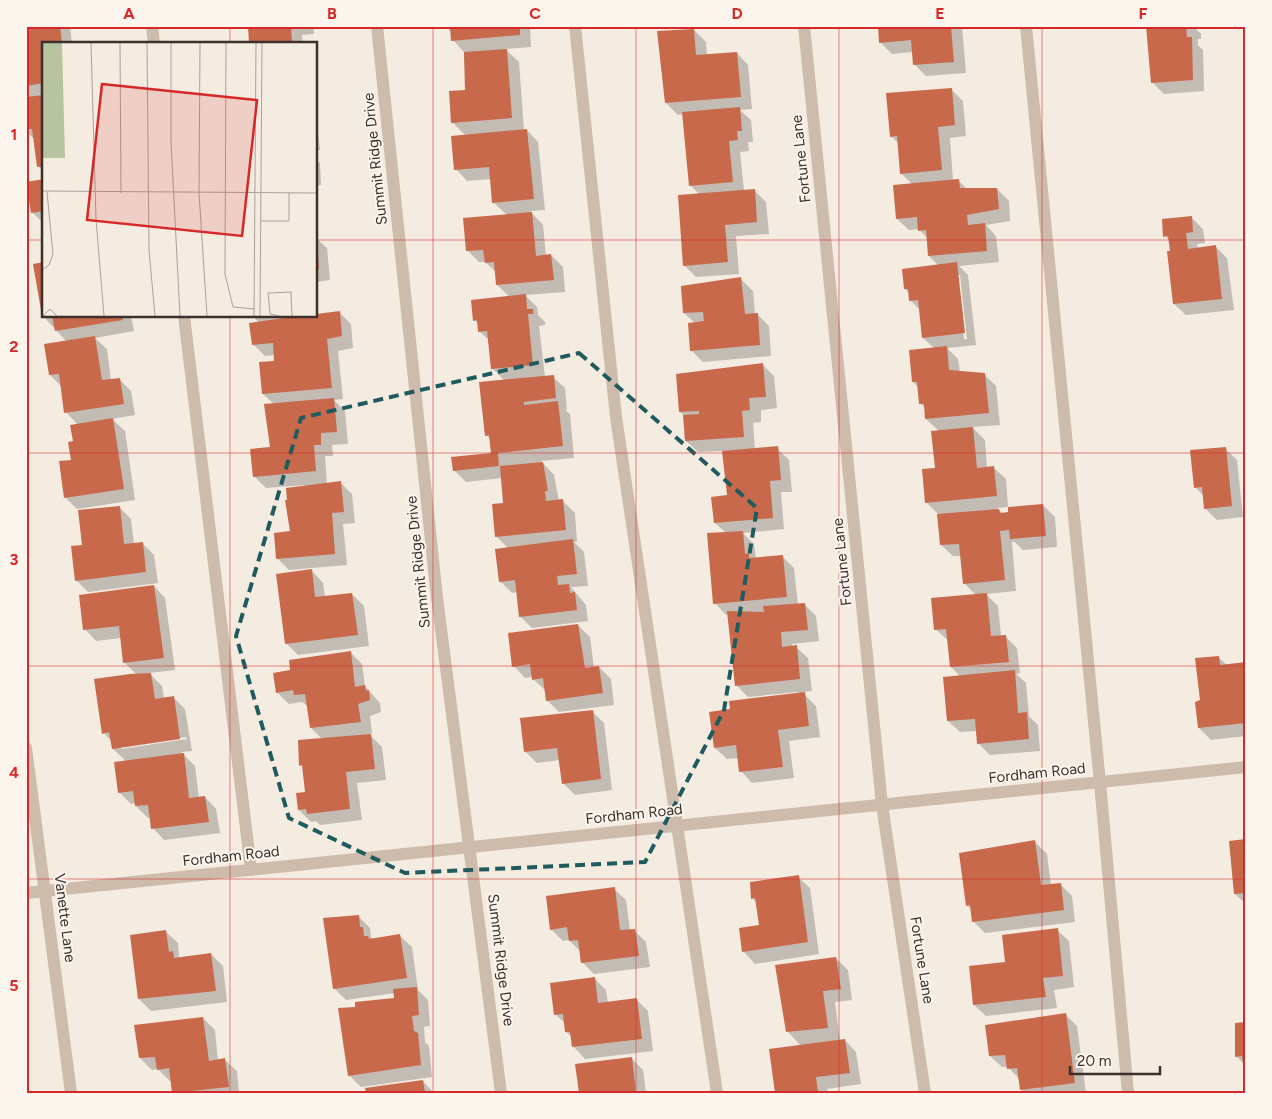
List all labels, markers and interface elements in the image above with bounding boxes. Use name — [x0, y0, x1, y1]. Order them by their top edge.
text: A — [123, 4, 135, 23]
text: B — [327, 4, 337, 23]
text: C — [529, 4, 541, 23]
text: D — [731, 4, 743, 23]
text: E — [935, 4, 945, 23]
text: F — [1139, 4, 1148, 23]
inset map — [42, 42, 318, 318]
street label: Summit Ridge Drive — [359, 92, 391, 226]
street label: Fortune Lane — [787, 114, 815, 204]
text: 1 — [11, 125, 17, 144]
text: 2 — [9, 337, 19, 356]
street label: Summit Ridge Drive — [402, 495, 434, 629]
street label: Fortune Lane — [828, 517, 856, 607]
text: 3 — [10, 550, 19, 569]
street label: Fordham Road — [988, 759, 1086, 787]
text: 4 — [9, 763, 19, 782]
street label: Fordham Road — [585, 800, 683, 828]
street label: Fordham Road — [182, 842, 280, 870]
street label: Vanette Lane — [51, 873, 79, 963]
street label: Summit Ridge Drive — [484, 893, 518, 1027]
street label: Fortune Lane — [906, 915, 938, 1005]
text: 5 — [9, 976, 19, 995]
scale bar — [1070, 1044, 1160, 1076]
text: 20 m — [1077, 1052, 1111, 1070]

